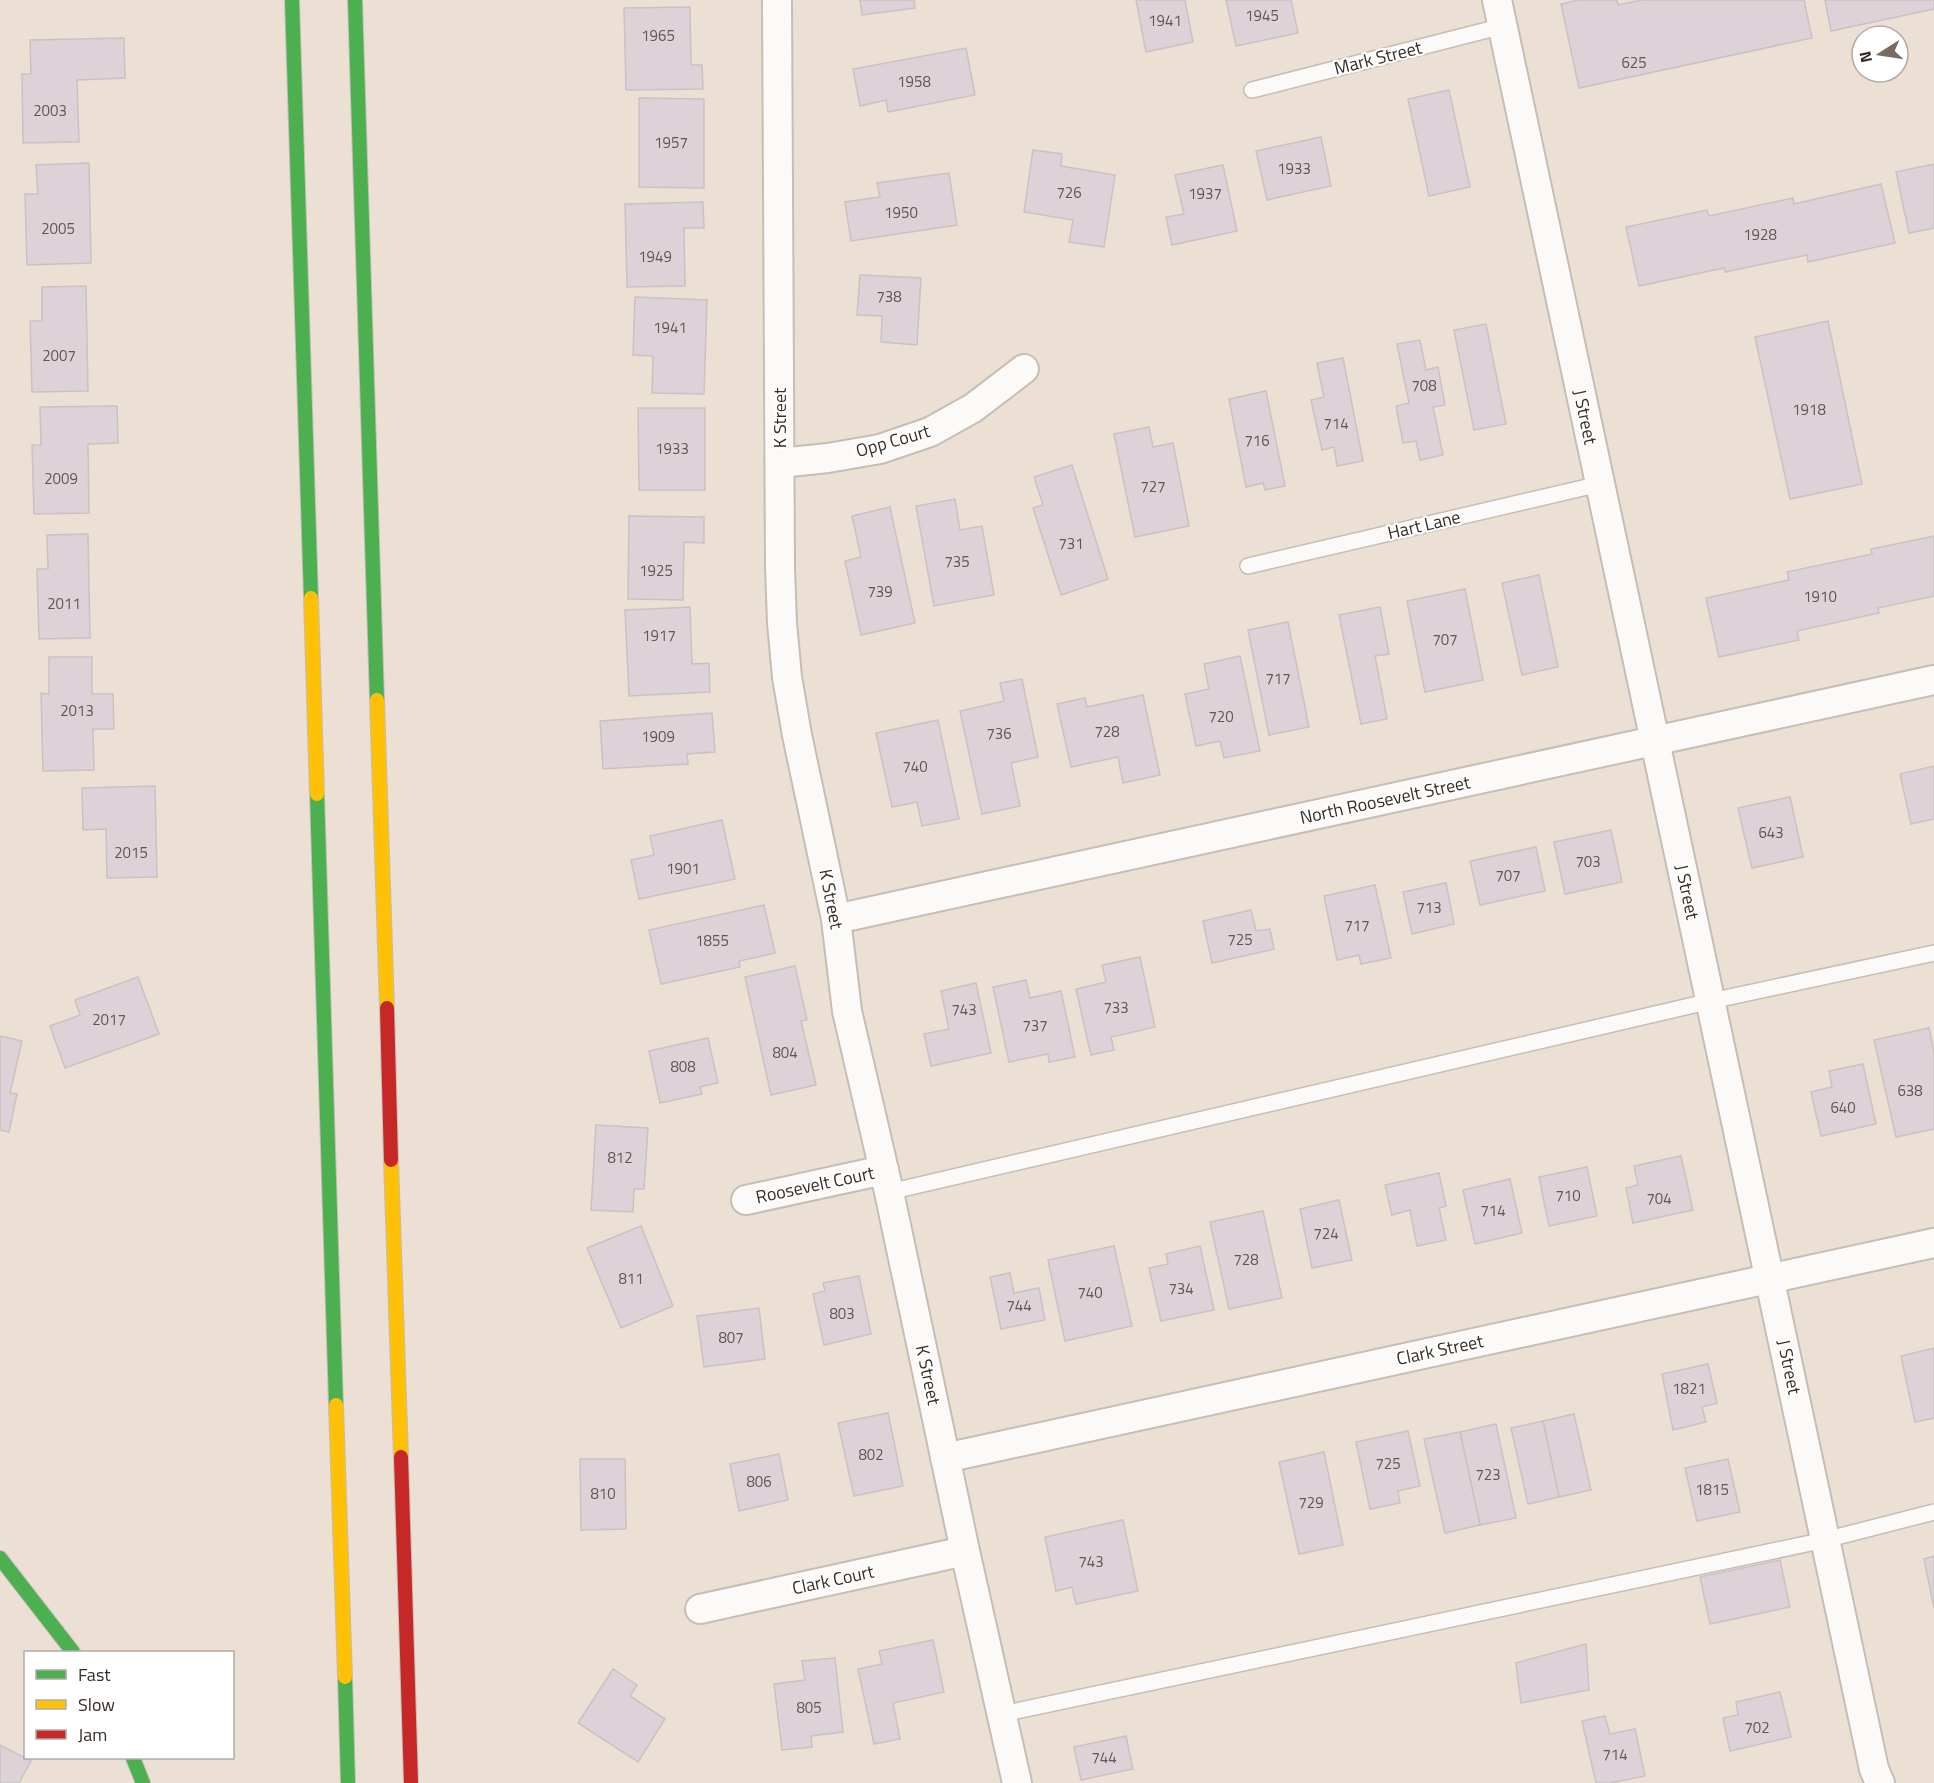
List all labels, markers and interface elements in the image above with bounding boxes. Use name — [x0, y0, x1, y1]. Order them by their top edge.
house number: 1945 — [1245, 4, 1279, 27]
house number: 1941 — [1148, 9, 1182, 32]
house number: 1965 — [641, 24, 675, 47]
north arrow — [1850, 24, 1910, 84]
street label: Mark Street — [1331, 33, 1425, 81]
text: N — [1852, 49, 1878, 65]
house number: 625 — [1621, 51, 1647, 74]
house number: 1958 — [897, 70, 931, 93]
house number: 2003 — [33, 99, 67, 122]
house number: 1957 — [654, 131, 688, 154]
house number: 1933 — [1277, 157, 1311, 180]
house number: 726 — [1056, 181, 1082, 204]
house number: 1937 — [1188, 182, 1222, 205]
house number: 1950 — [884, 201, 918, 224]
house number: 2005 — [41, 217, 75, 240]
house number: 1928 — [1743, 223, 1777, 246]
house number: 1949 — [638, 245, 672, 268]
house number: 738 — [876, 285, 902, 308]
house number: 1941 — [653, 316, 687, 339]
house number: 2007 — [42, 344, 76, 367]
house number: 708 — [1411, 374, 1437, 397]
street label: K Street — [766, 387, 793, 448]
street label: J Street — [1567, 387, 1605, 448]
house number: 1918 — [1792, 398, 1826, 421]
house number: 714 — [1323, 412, 1349, 435]
street label: Opp Court — [853, 417, 934, 464]
house number: 716 — [1244, 429, 1270, 452]
house number: 1933 — [655, 437, 689, 460]
house number: 2009 — [44, 467, 78, 490]
house number: 727 — [1140, 475, 1166, 498]
street label: Hart Lane — [1385, 503, 1463, 546]
house number: 731 — [1058, 532, 1084, 555]
house number: 735 — [944, 550, 970, 573]
house number: 1925 — [639, 559, 673, 582]
house number: 739 — [867, 580, 893, 603]
house number: 1910 — [1803, 585, 1837, 608]
house number: 2011 — [47, 592, 81, 615]
house number: 1917 — [642, 624, 676, 647]
house number: 707 — [1432, 628, 1458, 651]
house number: 717 — [1265, 667, 1291, 690]
house number: 2013 — [60, 699, 94, 722]
house number: 720 — [1208, 705, 1234, 728]
house number: 728 — [1094, 720, 1120, 743]
house number: 736 — [986, 722, 1012, 745]
house number: 1909 — [641, 725, 675, 748]
house number: 740 — [902, 755, 928, 778]
street label: North Roosevelt Street — [1297, 768, 1473, 831]
house number: 643 — [1758, 821, 1784, 844]
house number: 2015 — [114, 841, 148, 864]
house number: 703 — [1575, 850, 1601, 873]
house number: 1901 — [666, 857, 700, 880]
street label: J Street — [1669, 862, 1707, 923]
house number: 707 — [1495, 864, 1521, 887]
street label: K Street — [812, 867, 851, 932]
house number: 713 — [1416, 896, 1442, 919]
house number: 717 — [1344, 914, 1370, 937]
house number: 725 — [1227, 928, 1253, 951]
house number: 1855 — [695, 929, 729, 952]
house number: 733 — [1103, 996, 1129, 1019]
house number: 743 — [951, 998, 977, 1021]
house number: 2017 — [92, 1008, 126, 1031]
house number: 737 — [1022, 1014, 1048, 1037]
house number: 804 — [772, 1041, 798, 1064]
house number: 808 — [670, 1055, 696, 1078]
house number: 638 — [1897, 1079, 1923, 1102]
house number: 640 — [1830, 1096, 1856, 1119]
house number: 812 — [607, 1146, 633, 1169]
street label: Roosevelt Court — [753, 1159, 877, 1210]
house number: 710 — [1555, 1184, 1581, 1207]
house number: 704 — [1646, 1187, 1672, 1210]
house number: 714 — [1480, 1199, 1506, 1222]
house number: 724 — [1313, 1222, 1339, 1245]
house number: 728 — [1233, 1248, 1259, 1271]
house number: 811 — [618, 1267, 644, 1290]
house number: 734 — [1168, 1277, 1194, 1300]
house number: 740 — [1077, 1281, 1103, 1304]
house number: 744 — [1006, 1294, 1032, 1317]
house number: 803 — [829, 1302, 855, 1325]
house number: 807 — [718, 1326, 744, 1349]
street label: Clark Street — [1394, 1327, 1486, 1372]
street label: J Street — [1771, 1337, 1809, 1398]
street label: K Street — [909, 1342, 948, 1408]
house number: 1821 — [1672, 1377, 1706, 1400]
house number: 802 — [858, 1443, 884, 1466]
house number: 725 — [1375, 1452, 1401, 1475]
house number: 723 — [1475, 1463, 1501, 1486]
house number: 806 — [746, 1470, 772, 1493]
house number: 1815 — [1695, 1478, 1729, 1501]
house number: 810 — [590, 1482, 616, 1505]
house number: 729 — [1298, 1491, 1324, 1514]
house number: 743 — [1078, 1550, 1104, 1573]
street label: Clark Court — [789, 1558, 877, 1601]
legend — [24, 1651, 234, 1759]
text: Fast — [78, 1661, 111, 1688]
text: Slow — [78, 1691, 115, 1718]
house number: 805 — [796, 1696, 822, 1719]
house number: 702 — [1744, 1716, 1770, 1739]
text: Jam — [78, 1721, 107, 1748]
house number: 714 — [1602, 1743, 1628, 1766]
house number: 744 — [1091, 1746, 1117, 1769]

